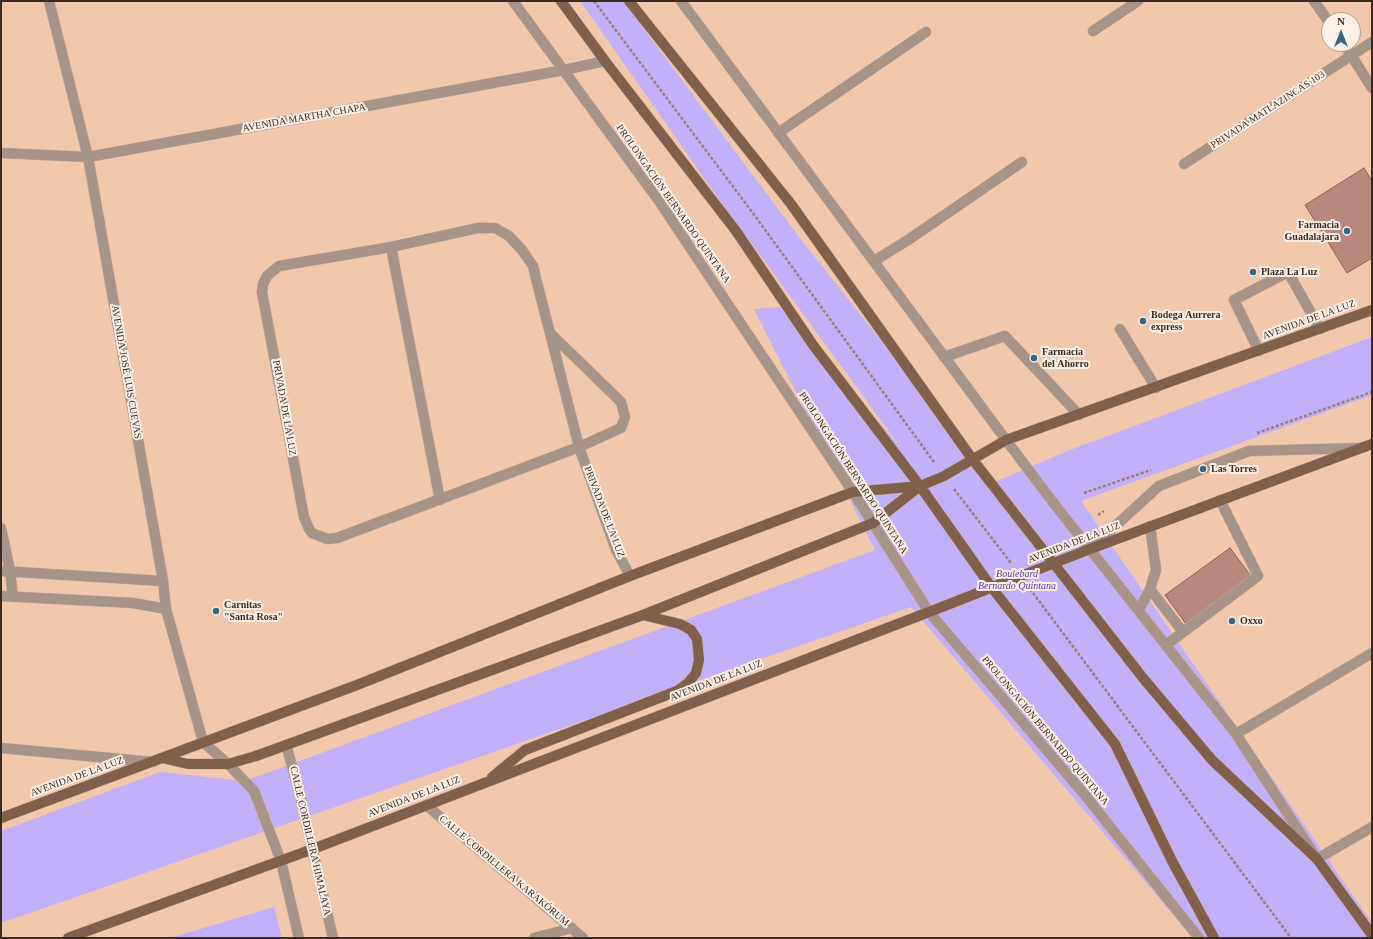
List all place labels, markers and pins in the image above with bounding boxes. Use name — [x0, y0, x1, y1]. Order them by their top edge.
place label: Farmacia Guadalajara — [1285, 219, 1339, 242]
marker: Farmacia Guadalajara — [1342, 226, 1352, 236]
place label: Plaza La Luz — [1261, 266, 1318, 278]
marker: Plaza La Luz — [1248, 267, 1258, 277]
place label: Bodega Aurrera express — [1151, 309, 1221, 332]
marker: Bodega Aurrera express — [1138, 316, 1148, 326]
place label: Farmacia del Ahorro — [1042, 346, 1089, 370]
marker: Farmacia del Ahorro — [1029, 353, 1039, 363]
place label: Las Torres — [1211, 463, 1257, 475]
marker: Las Torres — [1198, 464, 1208, 474]
place label: Carnitas "Santa Rosa" — [224, 599, 283, 622]
marker: Carnitas "Santa Rosa" — [211, 606, 221, 616]
place label: Oxxo — [1240, 615, 1263, 627]
marker: Oxxo — [1227, 616, 1237, 626]

